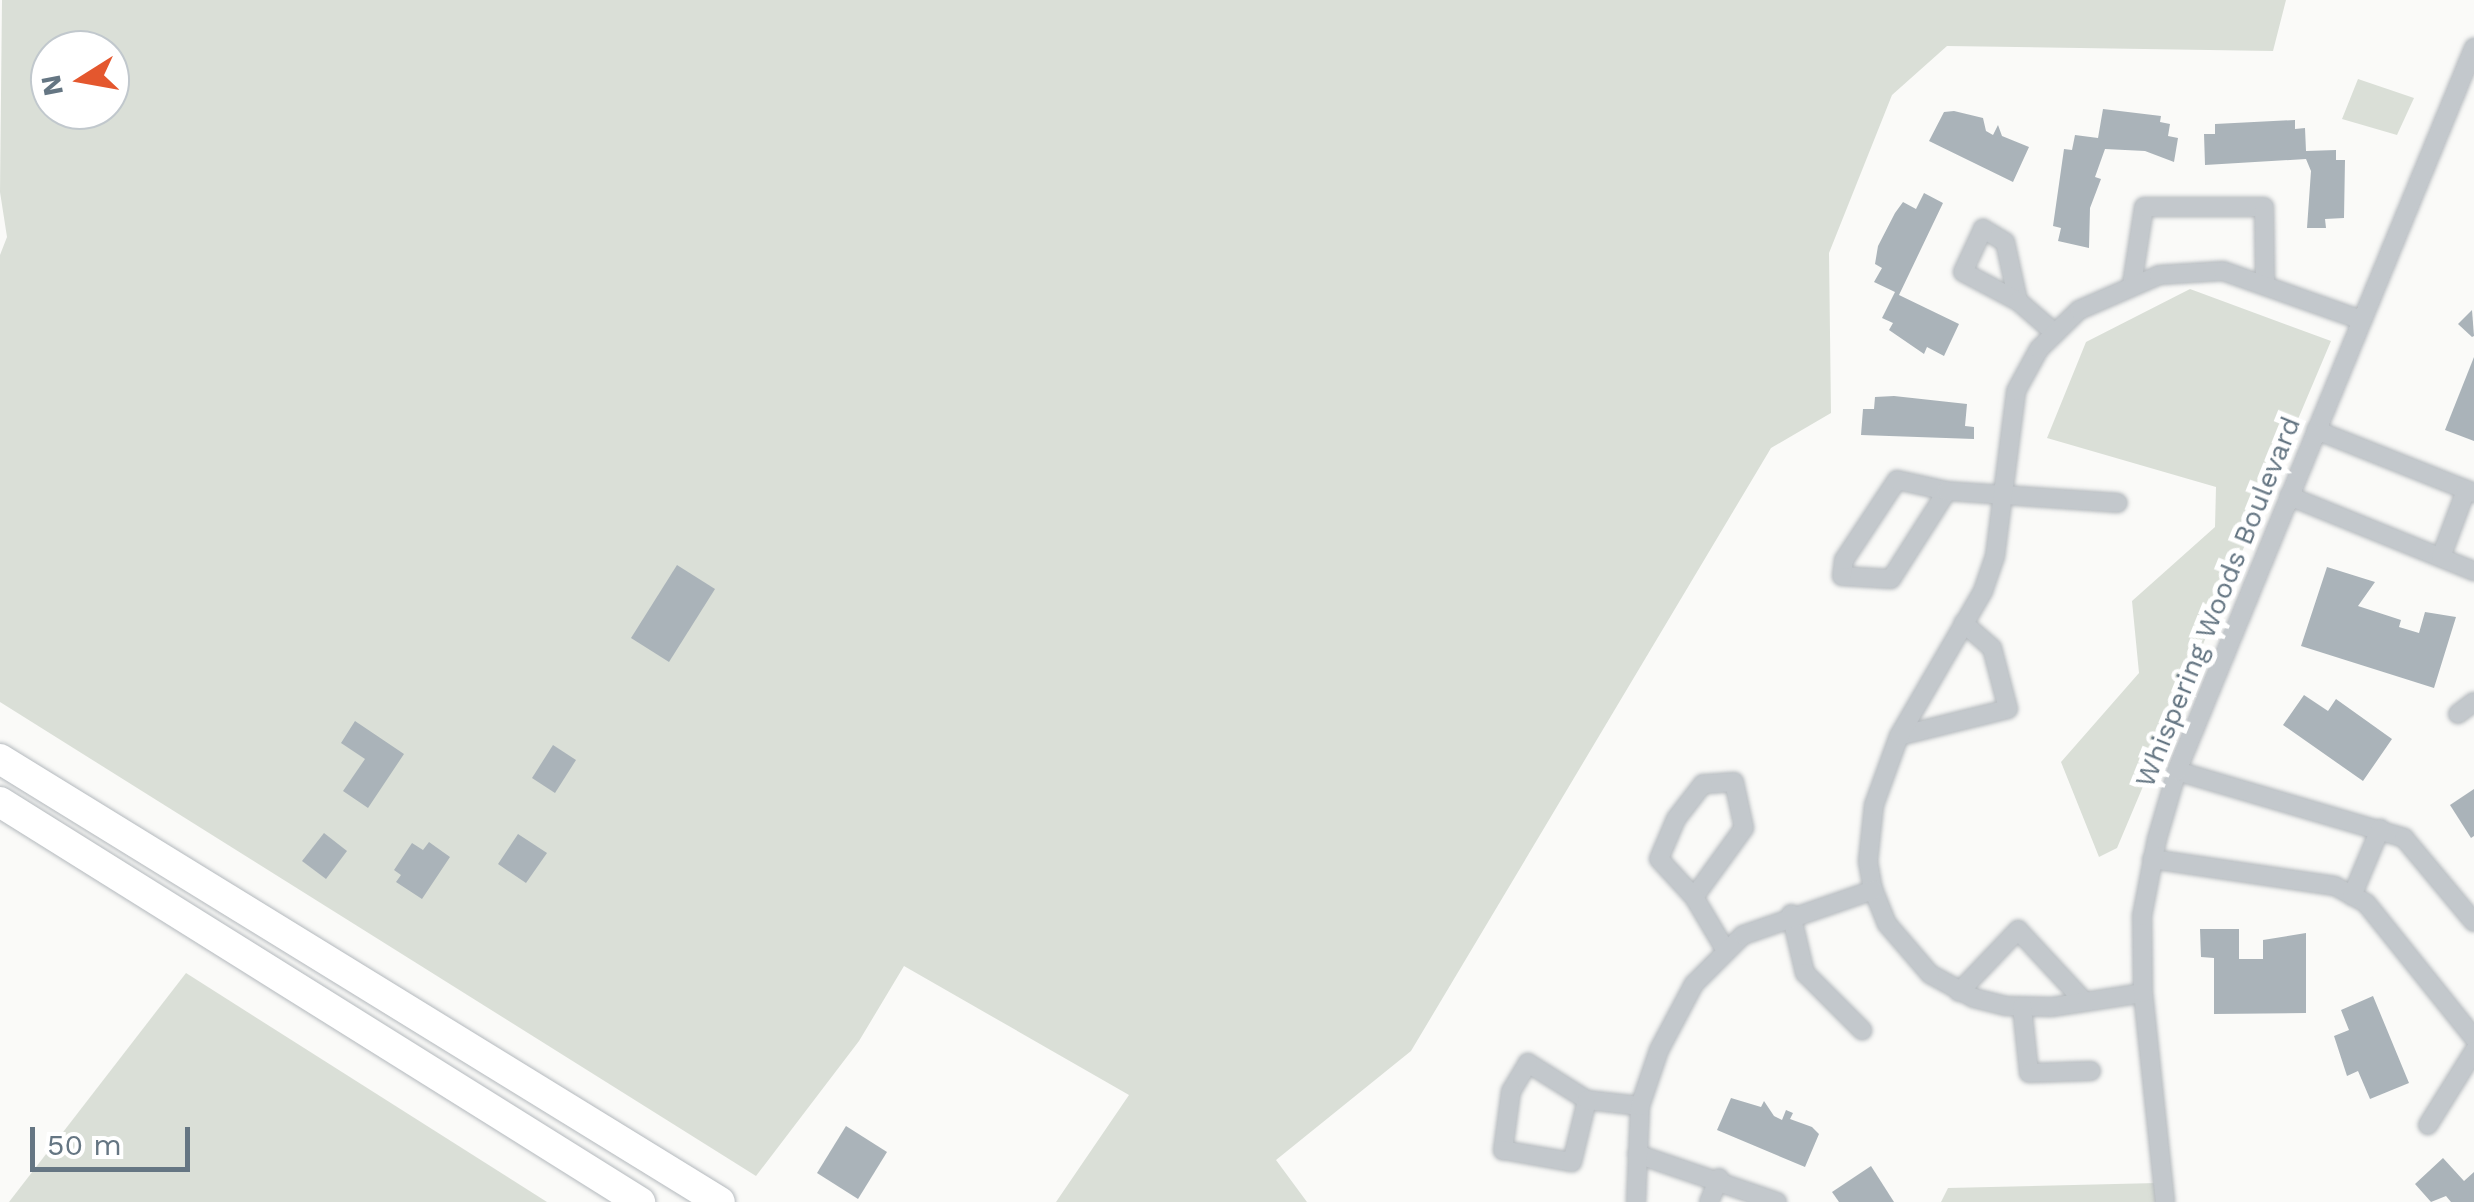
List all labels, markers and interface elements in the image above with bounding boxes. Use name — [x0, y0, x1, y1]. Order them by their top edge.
north arrow — [30, 30, 130, 130]
text: N — [34, 72, 70, 99]
street label: Whispering Woods Boulevard — [2128, 411, 2308, 793]
scale bar — [35, 1107, 195, 1169]
text: 50 m — [47, 1127, 122, 1162]

